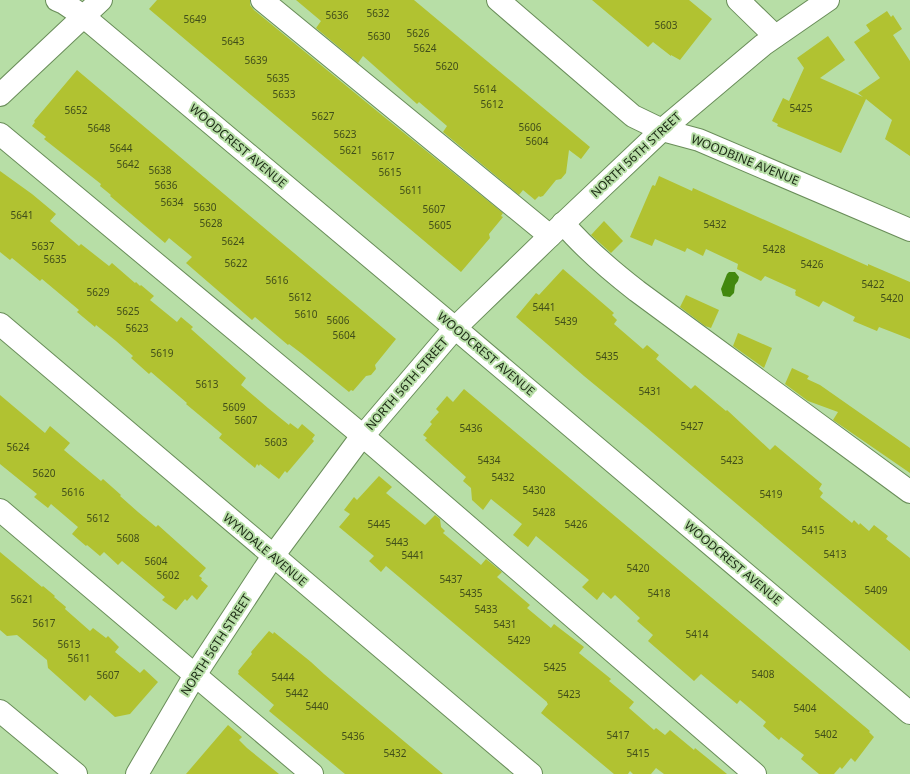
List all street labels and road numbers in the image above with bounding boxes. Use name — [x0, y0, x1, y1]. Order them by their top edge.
street label: WOODCREST AVENUE — [186, 100, 291, 191]
street label: NORTH 56TH STREET — [587, 108, 685, 201]
street label: WOODBINE AVENUE — [689, 130, 802, 189]
street label: WOODCREST AVENUE — [434, 308, 539, 399]
street label: NORTH 56TH STREET — [362, 333, 452, 434]
street label: WYNDALE AVENUE — [220, 509, 311, 590]
street label: WOODCREST AVENUE — [681, 517, 786, 608]
street label: NORTH 56TH STREET — [176, 590, 255, 699]

